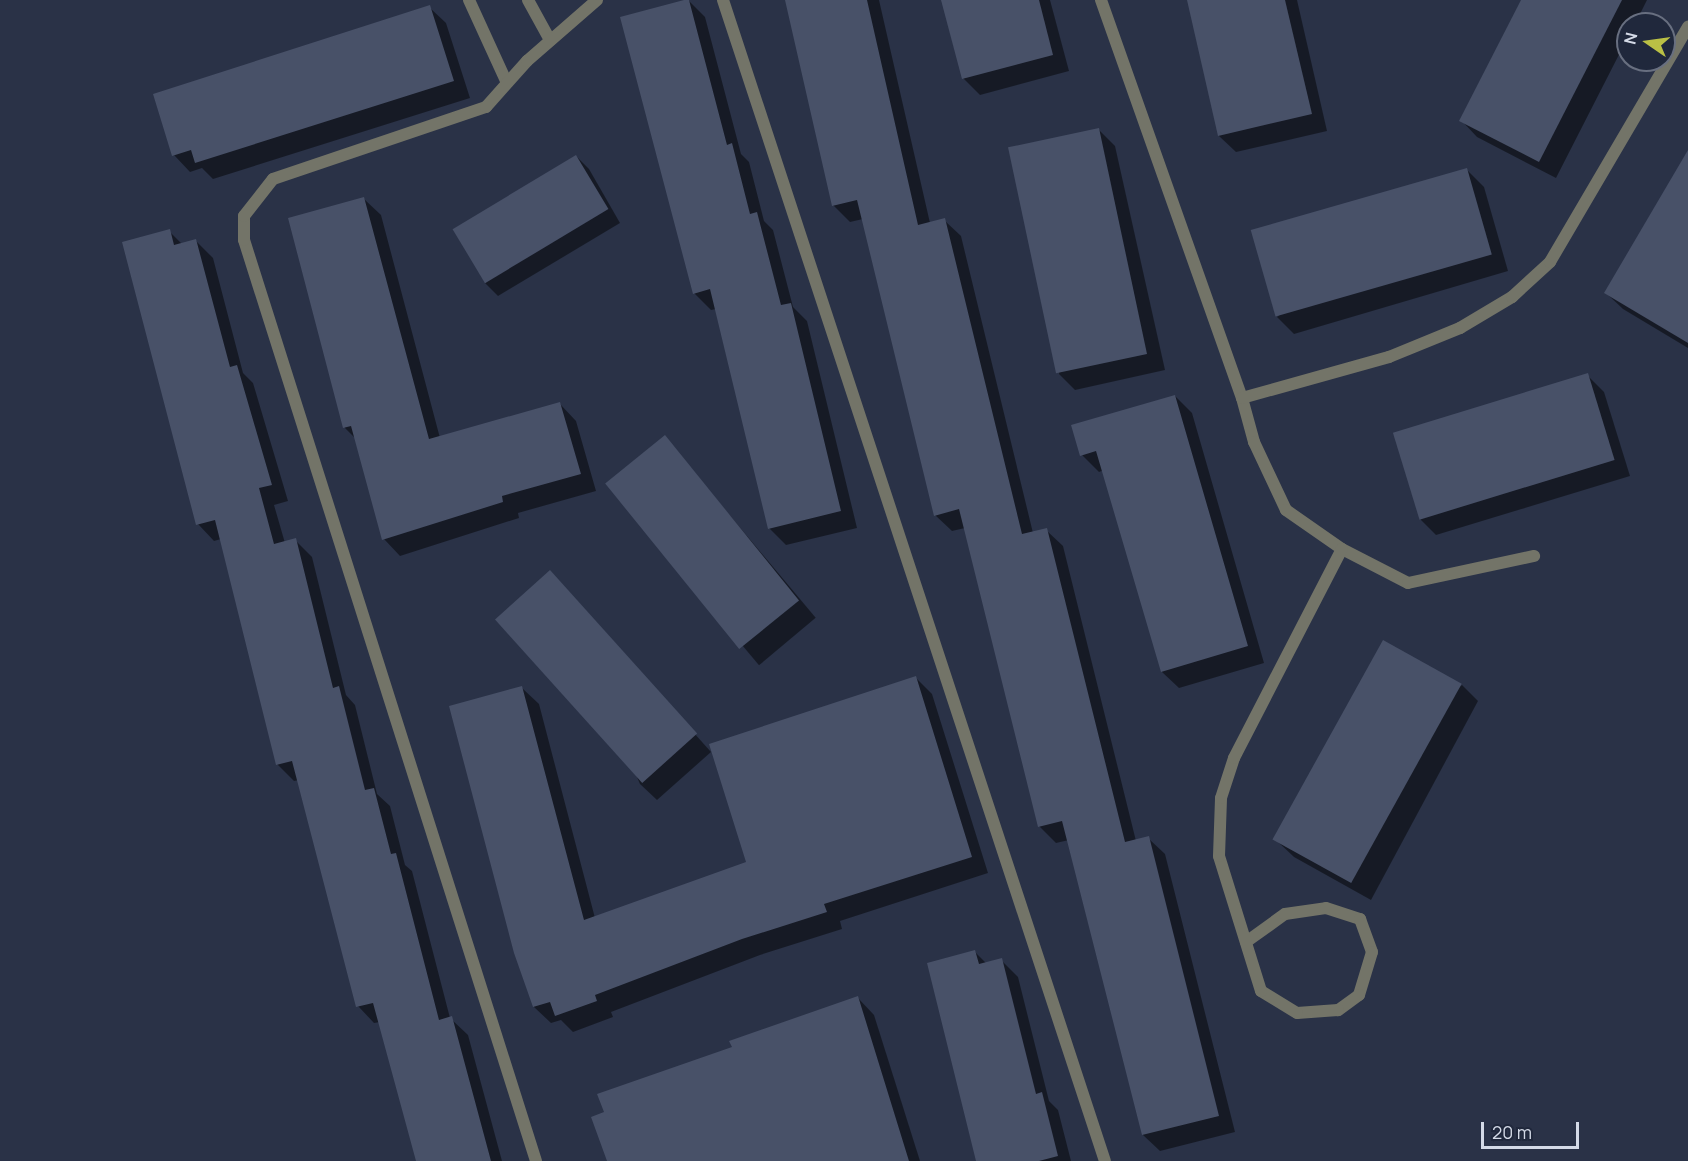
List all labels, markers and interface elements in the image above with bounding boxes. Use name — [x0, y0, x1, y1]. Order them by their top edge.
north arrow — [1616, 12, 1676, 72]
text: N — [1618, 30, 1642, 46]
scale bar — [1484, 1110, 1582, 1148]
text: 20 m — [1492, 1120, 1532, 1144]

